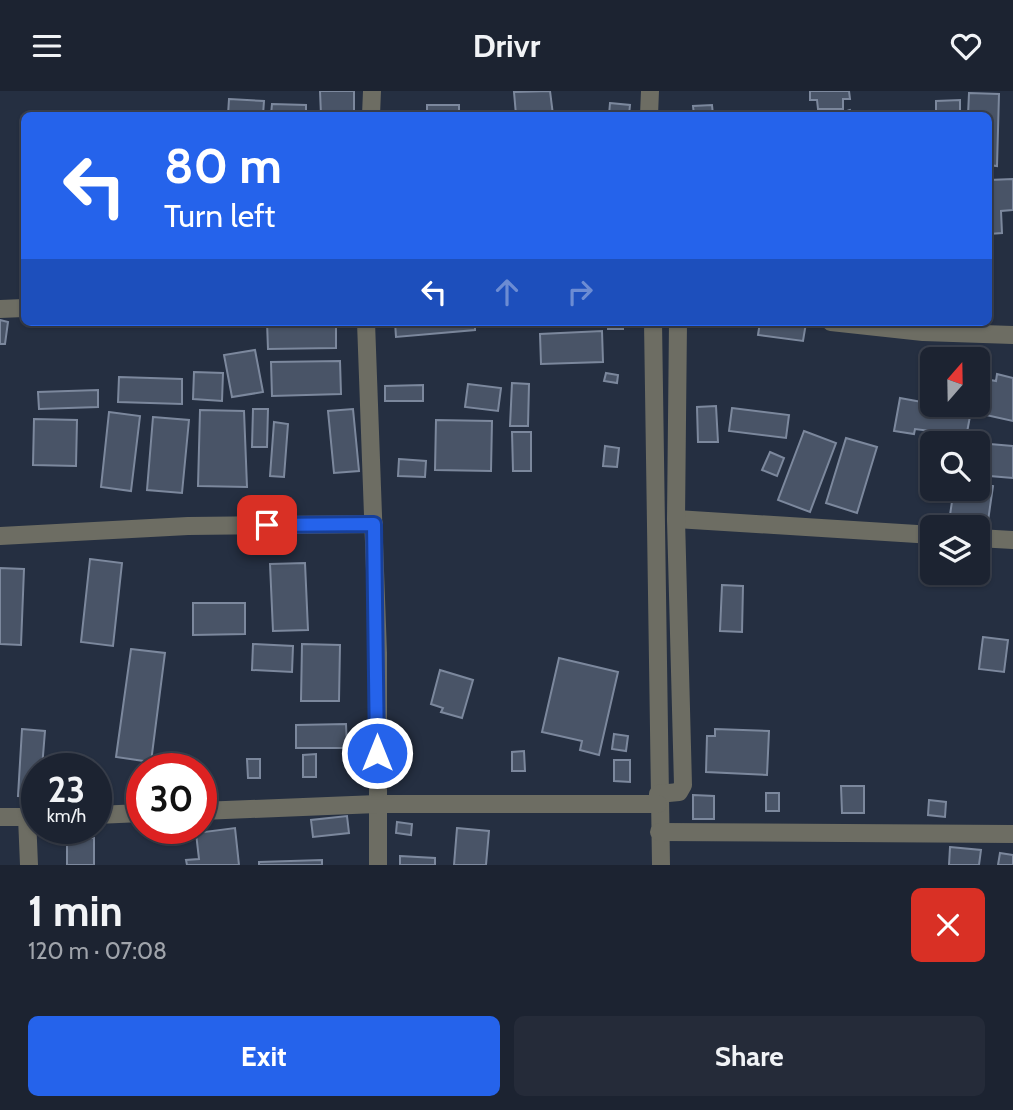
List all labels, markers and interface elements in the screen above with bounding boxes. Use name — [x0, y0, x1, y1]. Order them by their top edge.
text: Drivr — [473, 26, 540, 65]
icon: menu — [28, 27, 66, 65]
icon: heart — [947, 27, 985, 65]
text: 80 m — [164, 136, 282, 195]
icon: left — [49, 140, 140, 231]
text: Turn left — [164, 196, 275, 235]
icon: left — [415, 273, 453, 311]
icon: ahead — [488, 273, 526, 311]
icon: right — [561, 273, 599, 311]
north arrow — [920, 347, 990, 417]
map controls — [920, 347, 990, 585]
button: search — [920, 431, 990, 501]
pin — [237, 495, 297, 555]
icon: arrive — [248, 506, 286, 544]
button: layers — [920, 515, 990, 585]
position arrow — [340, 716, 414, 790]
speed limit sign: 30 — [126, 753, 217, 844]
text: 23 — [48, 768, 85, 811]
text: km/h — [47, 805, 86, 827]
text: 1 min — [28, 885, 123, 937]
button: close — [911, 888, 985, 962]
text: 120 m · 07:08 — [28, 937, 167, 965]
button: Exit — [28, 1016, 500, 1096]
button: Share — [514, 1016, 985, 1096]

